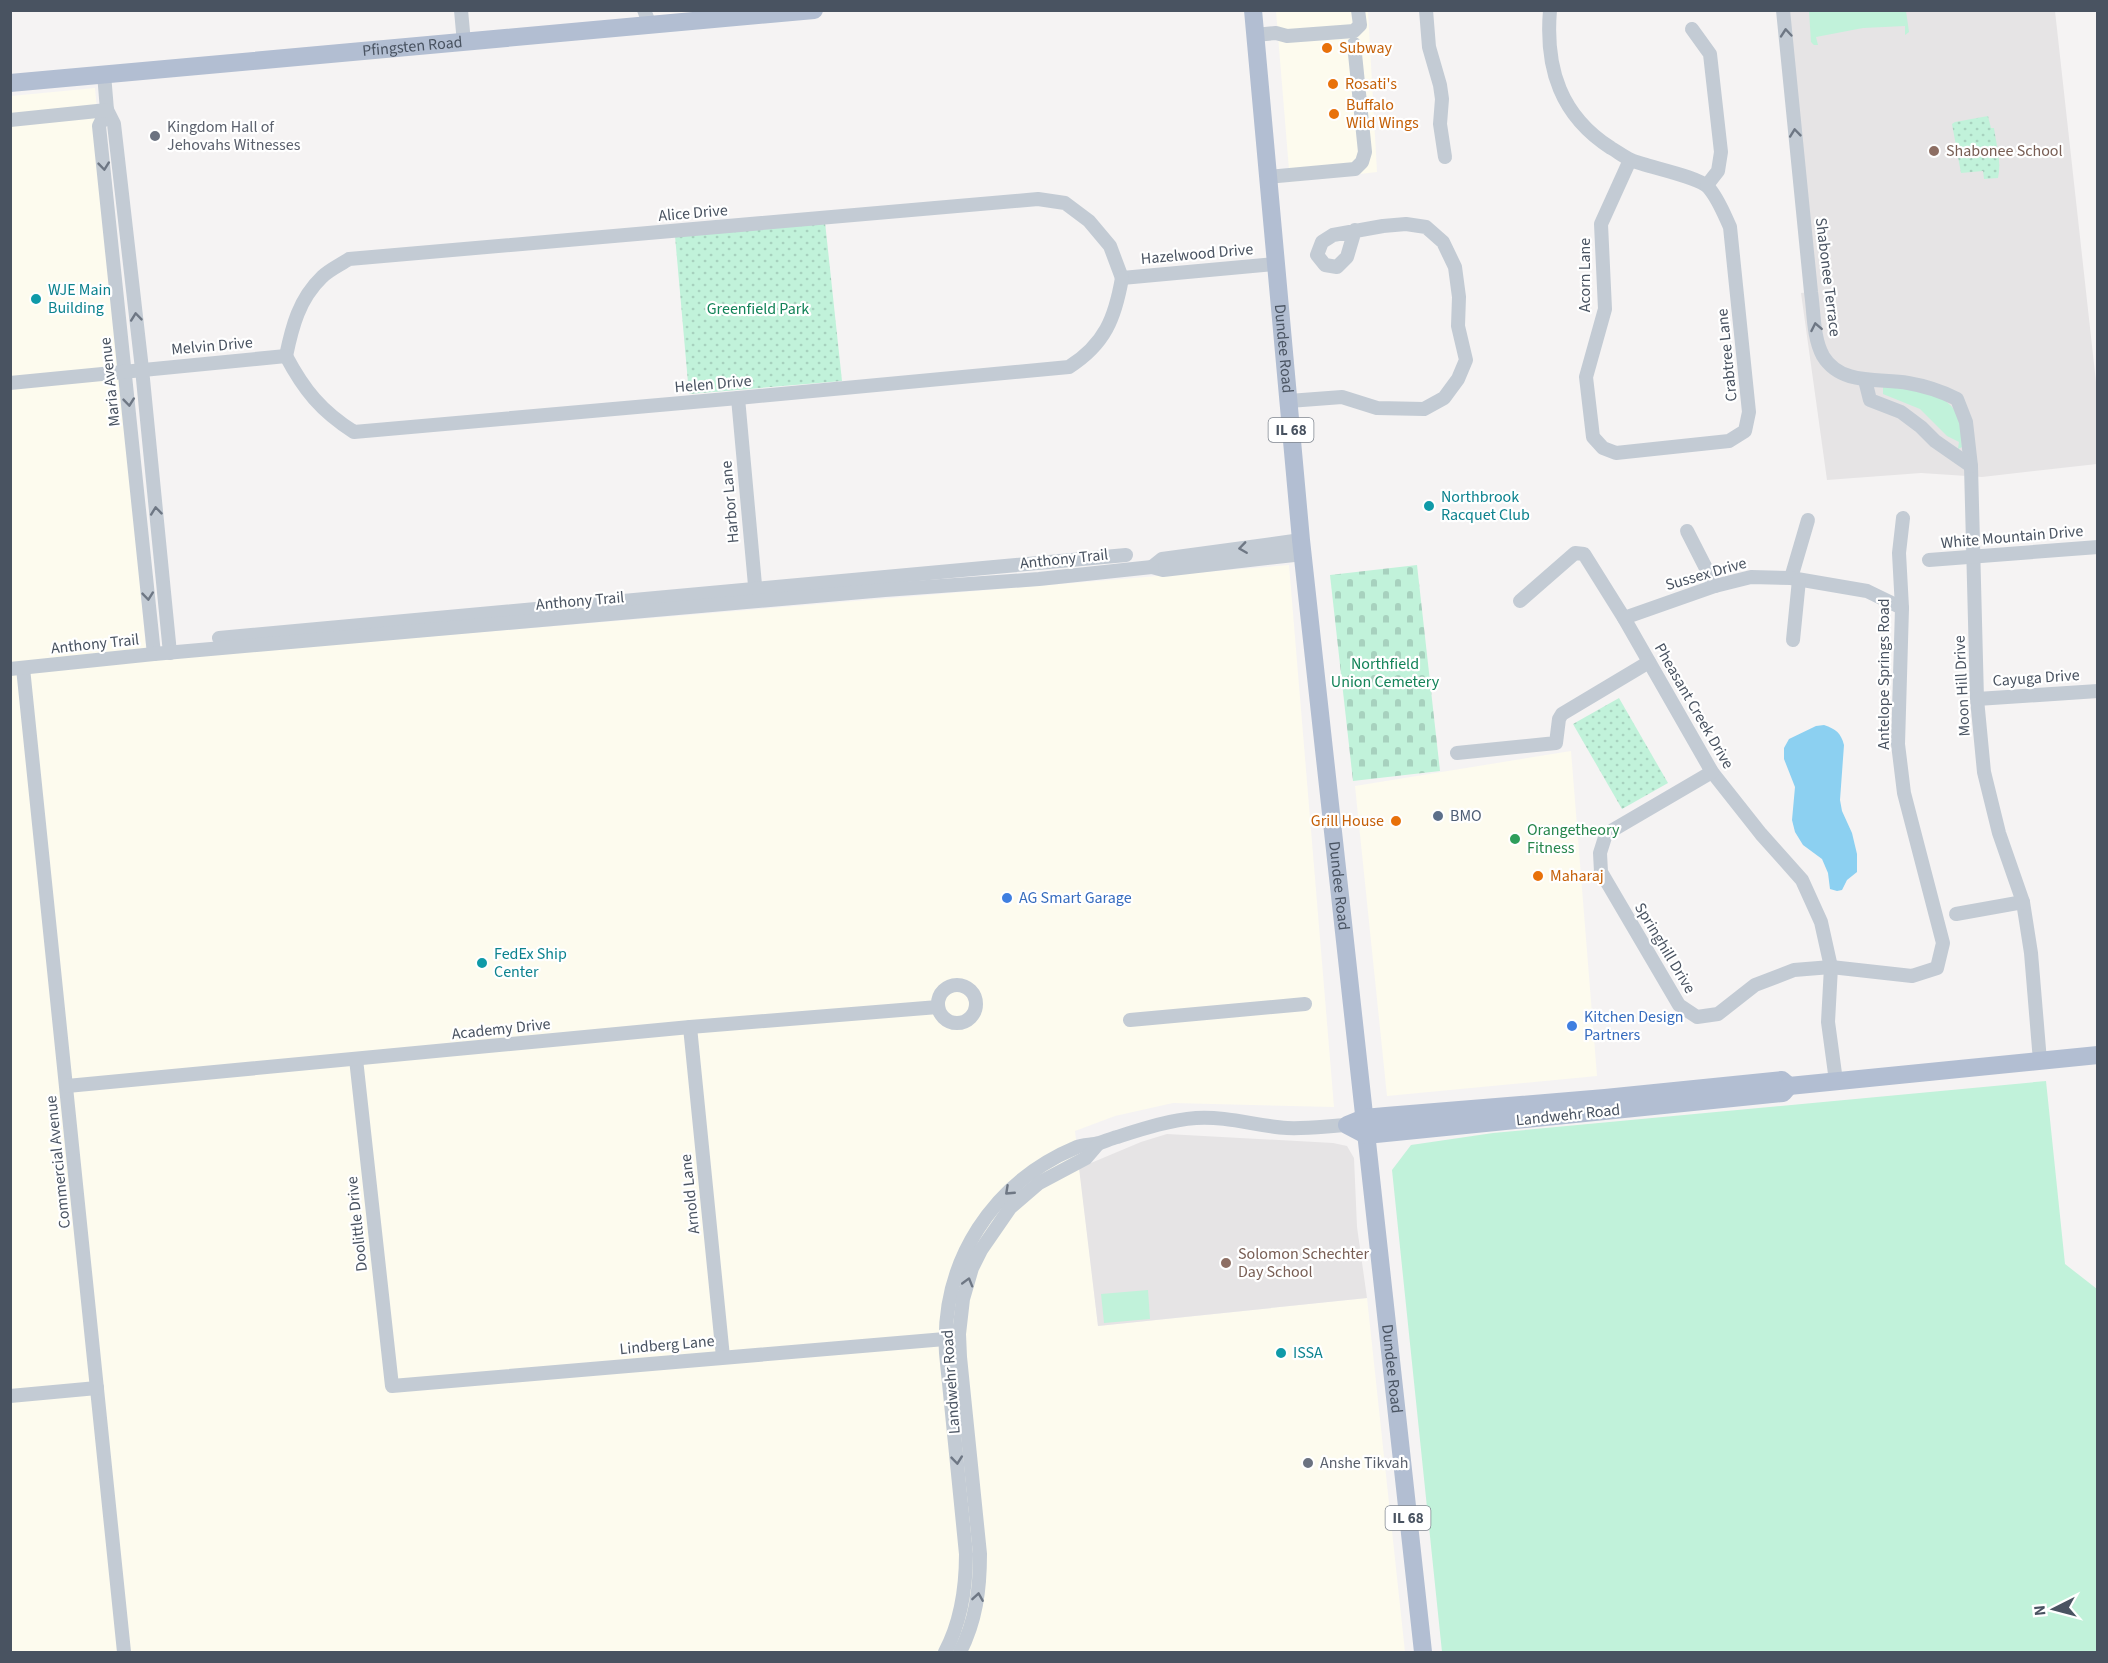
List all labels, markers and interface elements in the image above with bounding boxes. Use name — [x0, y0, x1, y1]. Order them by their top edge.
one-way arrow — [1780, 28, 1793, 38]
street label: Pfingsten Road — [361, 31, 463, 62]
place label: Subway — [1339, 37, 1392, 59]
marker: Subway — [1320, 41, 1334, 55]
place label: Rosati's — [1345, 73, 1397, 95]
marker: Rosati's — [1326, 77, 1340, 91]
place label: Buffalo Wild Wings — [1346, 94, 1419, 134]
marker: Buffalo Wild Wings — [1327, 107, 1341, 121]
place label: Kingdom Hall of Jehovahs Witnesses — [167, 116, 301, 156]
marker: Kingdom Hall of Jehovahs Witnesses — [148, 129, 162, 143]
one-way arrow — [1789, 129, 1802, 138]
place label: Shabonee School — [1946, 140, 2063, 162]
marker: Shabonee School — [1927, 144, 1941, 158]
one-way arrow — [97, 161, 109, 170]
street label: Alice Drive — [657, 199, 729, 227]
street label: Shabonee Terrace — [1810, 216, 1846, 338]
street label: Hazelwood Drive — [1140, 238, 1254, 270]
street label: Acorn Lane — [1574, 238, 1596, 312]
place label: WJE Main Building — [48, 279, 111, 319]
marker: WJE Main Building — [29, 292, 43, 306]
park label: Greenfield Park — [707, 298, 809, 320]
street label: Dundee Road — [1269, 303, 1299, 394]
street label: Crabtree Lane — [1711, 307, 1743, 403]
one-way arrow — [130, 313, 143, 322]
one-way arrow — [1810, 322, 1823, 332]
street label: Melvin Drive — [170, 331, 254, 361]
street label: Maria Avenue — [94, 336, 126, 428]
street label: Helen Drive — [674, 370, 752, 398]
one-way arrow — [122, 397, 135, 406]
road number: IL 68 — [1268, 418, 1314, 442]
street label: Harbor Lane — [715, 460, 745, 544]
place label: Northbrook Racquet Club — [1441, 486, 1530, 526]
marker: Northbrook Racquet Club — [1422, 499, 1436, 513]
one-way arrow — [150, 507, 163, 516]
street label: White Mountain Drive — [1940, 520, 2084, 554]
one-way arrow — [1239, 541, 1248, 553]
street label: Anthony Trail — [1019, 543, 1109, 575]
street label: Sussex Drive — [1663, 552, 1749, 596]
street label: Anthony Trail — [535, 586, 625, 616]
one-way arrow — [141, 591, 154, 600]
street label: Antelope Springs Road — [1873, 598, 1895, 750]
street label: Anthony Trail — [50, 628, 140, 660]
street label: Moon Hill Drive — [1948, 635, 1976, 737]
street label: Pheasant Creek Drive — [1649, 639, 1739, 773]
park label: Northfield Union Cemetery — [1331, 653, 1440, 693]
street label: Cayuga Drive — [1992, 664, 2080, 692]
place label: BMO — [1450, 805, 1482, 827]
marker: BMO — [1431, 809, 1445, 823]
place label: Grill House — [1311, 810, 1384, 832]
marker: Grill House — [1389, 814, 1403, 828]
place label: Orangetheory Fitness — [1527, 819, 1620, 859]
marker: Orangetheory Fitness — [1508, 832, 1522, 846]
street label: Dundee Road — [1323, 840, 1355, 932]
place label: Maharaj — [1550, 865, 1604, 887]
marker: Maharaj — [1531, 869, 1545, 883]
place label: AG Smart Garage — [1019, 887, 1132, 909]
marker: AG Smart Garage — [1000, 891, 1014, 905]
street label: Springhill Drive — [1629, 898, 1701, 998]
place label: FedEx Ship Center — [494, 943, 567, 983]
marker: FedEx Ship Center — [475, 956, 489, 970]
place label: Kitchen Design Partners — [1584, 1006, 1684, 1046]
street label: Academy Drive — [450, 1013, 552, 1045]
marker: Kitchen Design Partners — [1565, 1019, 1579, 1033]
street label: Commercial Avenue — [40, 1094, 76, 1230]
street label: Landwehr Road — [1515, 1099, 1621, 1131]
street label: Arnold Lane — [675, 1153, 705, 1235]
street label: Doolittle Drive — [341, 1175, 373, 1273]
one-way arrow — [1005, 1184, 1016, 1195]
place label: Solomon Schechter Day School — [1238, 1243, 1369, 1283]
marker: Solomon Schechter Day School — [1219, 1256, 1233, 1270]
one-way arrow — [961, 1277, 973, 1288]
street label: Dundee Road — [1376, 1323, 1408, 1415]
street label: Landwehr Road — [936, 1329, 966, 1435]
street label: Lindberg Lane — [619, 1330, 715, 1360]
place label: ISSA — [1293, 1342, 1323, 1364]
marker: ISSA — [1274, 1346, 1288, 1360]
place label: Anshe Tikvah — [1320, 1452, 1408, 1474]
one-way arrow — [950, 1456, 963, 1465]
marker: Anshe Tikvah — [1301, 1456, 1315, 1470]
road number: IL 68 — [1386, 1506, 1430, 1530]
north arrow — [2024, 1579, 2084, 1639]
one-way arrow — [971, 1592, 983, 1602]
text: N — [2029, 1604, 2052, 1617]

